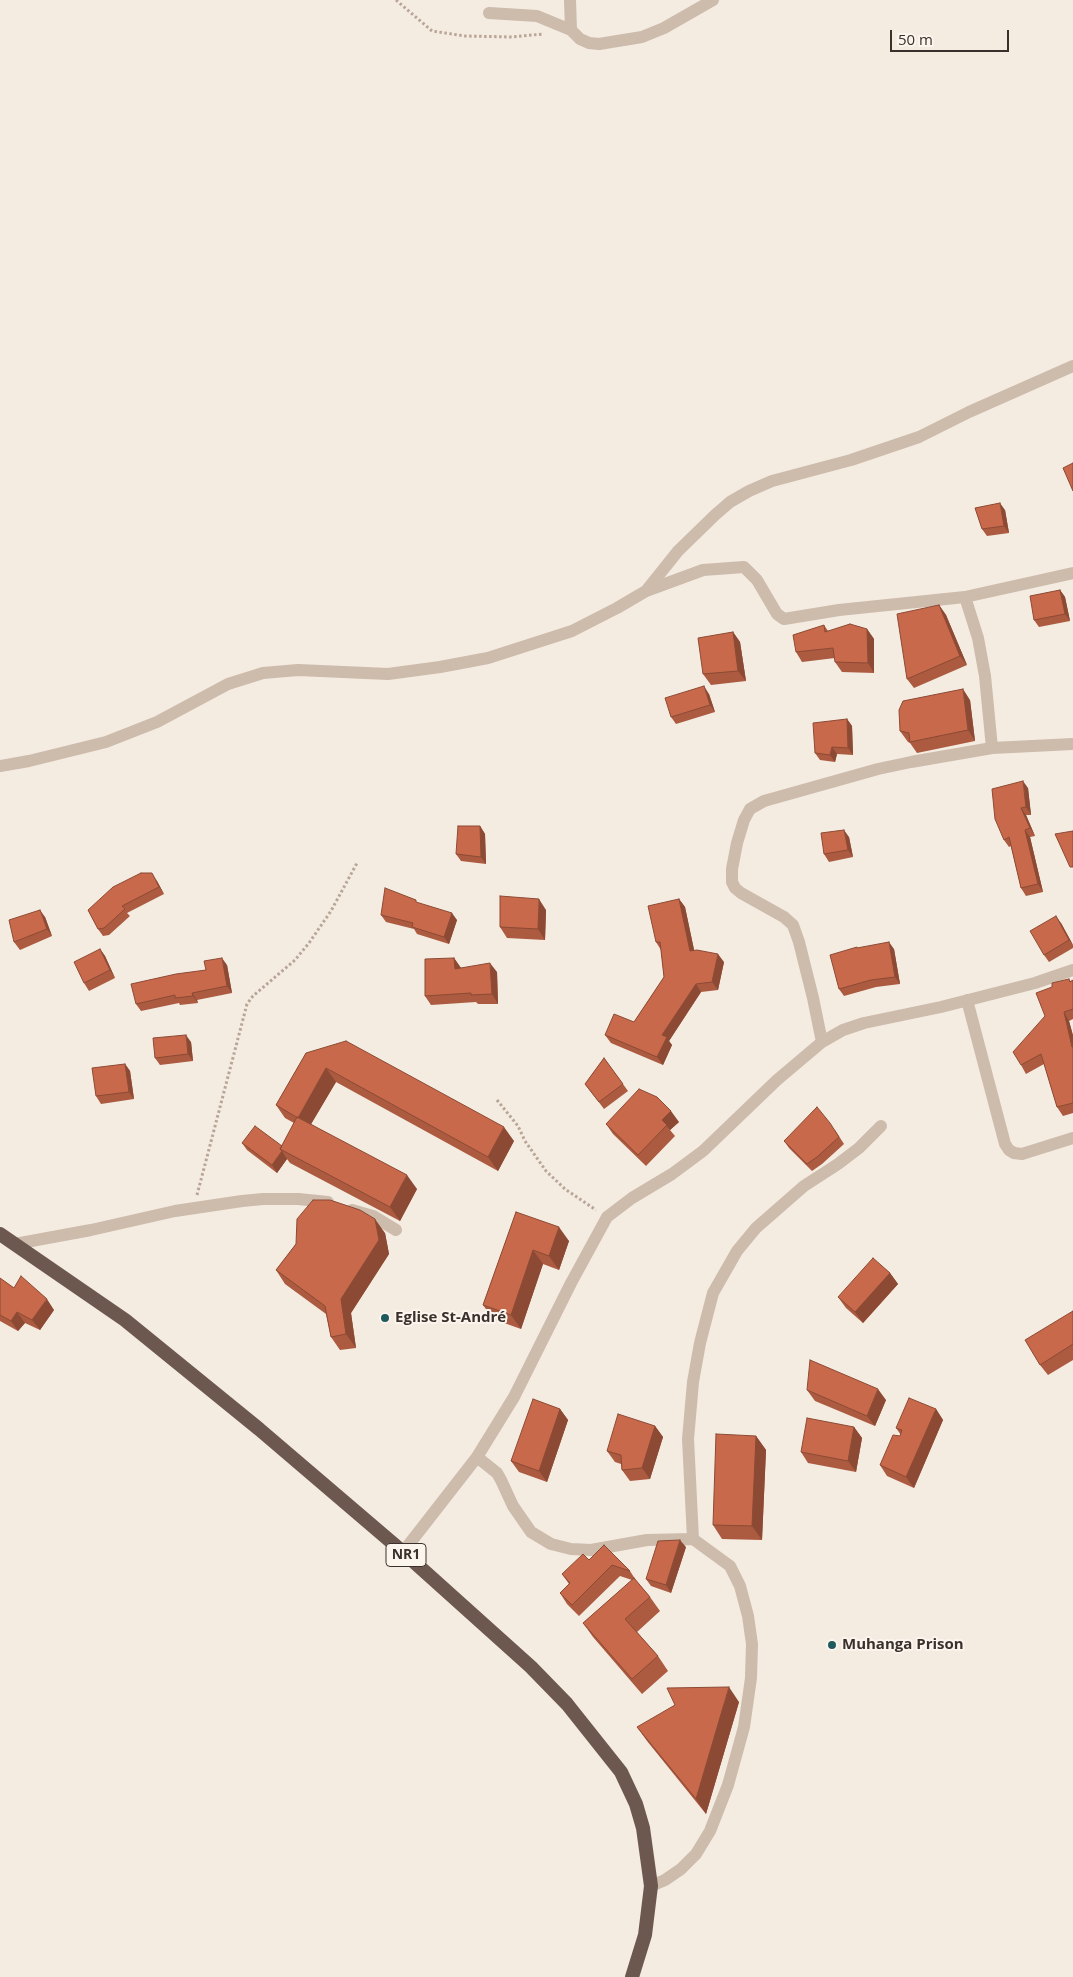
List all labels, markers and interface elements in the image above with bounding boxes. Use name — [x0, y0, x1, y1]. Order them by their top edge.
scale bar — [893, 20, 1012, 52]
text: 50 m — [898, 29, 933, 49]
place label: Eglise St-André — [395, 1309, 506, 1327]
marker: Eglise St-André — [379, 1312, 391, 1324]
road number: NR1 — [386, 1544, 426, 1566]
place label: Muhanga Prison — [842, 1636, 964, 1654]
marker: Muhanga Prison — [826, 1639, 838, 1651]

